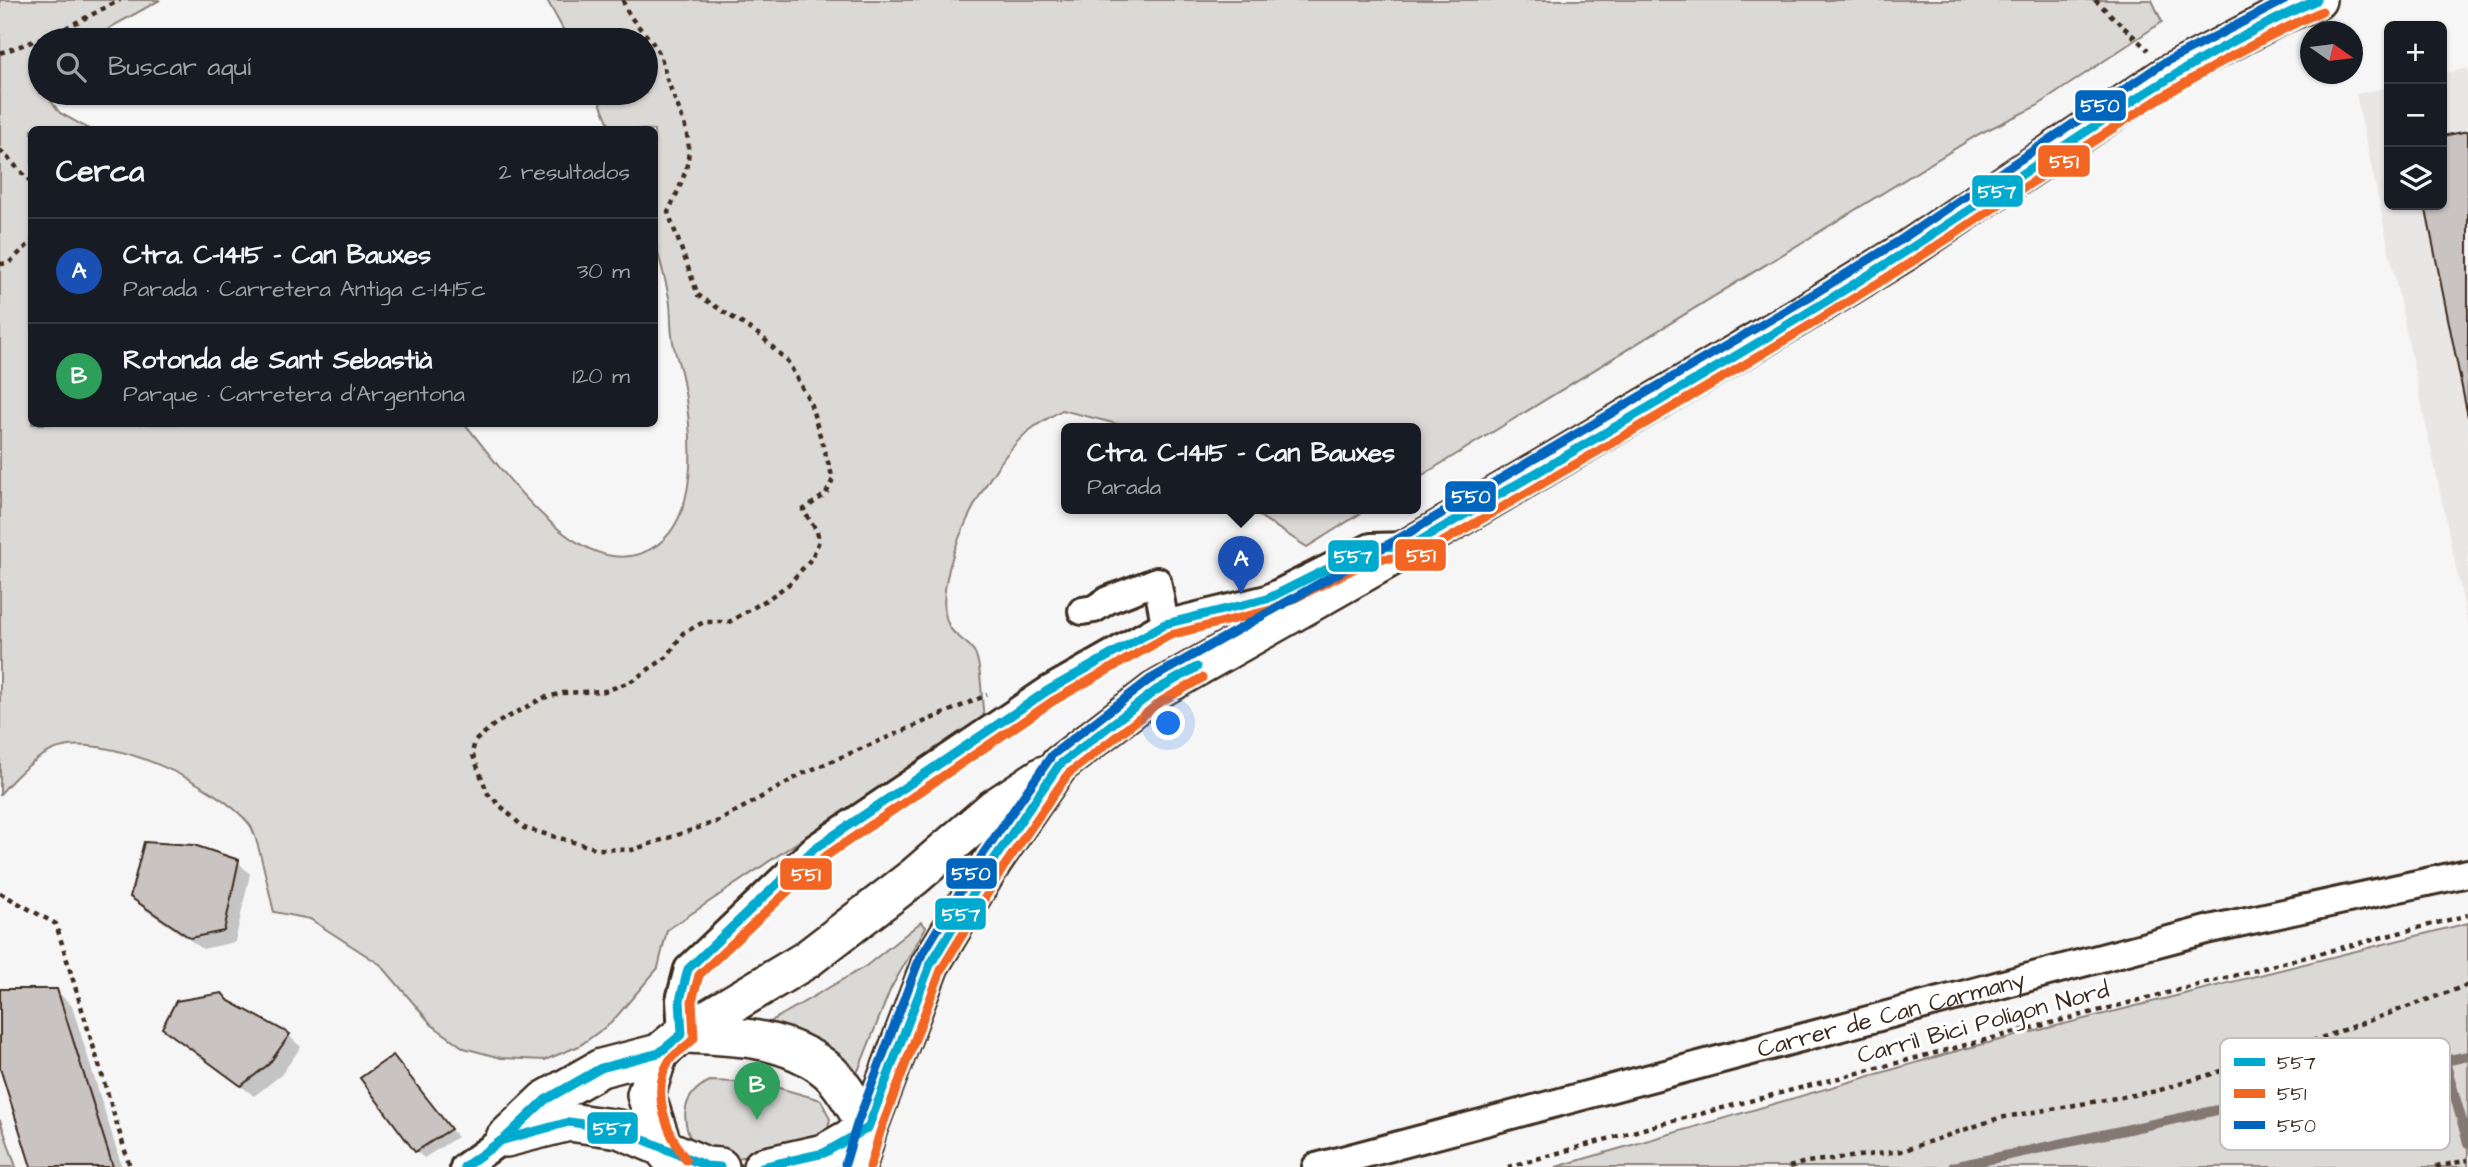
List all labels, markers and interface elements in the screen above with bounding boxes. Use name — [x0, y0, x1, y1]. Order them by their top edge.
north arrow — [2300, 21, 2363, 84]
map controls — [2384, 21, 2447, 210]
button: + — [2384, 21, 2447, 84]
search box — [28, 28, 658, 105]
icon: search — [52, 48, 90, 86]
text: Buscar aquí — [108, 49, 251, 85]
button: − — [2384, 84, 2447, 147]
line badge: 550 — [2074, 89, 2127, 122]
text: 550 — [2081, 93, 2119, 120]
line badge: 551 — [2037, 144, 2091, 178]
button: layers — [2384, 147, 2447, 210]
text: 551 — [2049, 149, 2079, 176]
text: Cerca — [56, 151, 144, 193]
text: 2 resultados — [498, 156, 630, 188]
line badge: 557 — [1971, 174, 2024, 208]
text: 557 — [1978, 179, 2017, 206]
text: Ctra. C-1415 - Can Bauxes — [123, 237, 431, 273]
text: A — [72, 255, 86, 287]
text: 30 m — [577, 255, 630, 287]
text: Parada · Carretera Antiga c-1415c — [123, 273, 486, 305]
text: Rotonda de Sant Sebastià — [123, 342, 432, 378]
text: B — [71, 360, 87, 392]
text: 120 m — [572, 360, 630, 392]
text: Parque · Carretera d'Argentona — [123, 378, 465, 410]
popup — [1061, 423, 1421, 514]
text: Ctra. C-1415 - Can Bauxes — [1087, 435, 1395, 471]
text: Parada — [1087, 471, 1161, 503]
line badge: 550 — [1444, 480, 1497, 513]
text: 550 — [1452, 484, 1490, 511]
pin: A — [1218, 536, 1264, 594]
line badge: 551 — [1394, 538, 1447, 572]
line badge: 557 — [1327, 539, 1380, 573]
text: 551 — [1406, 543, 1436, 570]
text: 557 — [1334, 544, 1373, 571]
your location — [1151, 706, 1185, 740]
line badge: 551 — [779, 857, 833, 891]
line badge: 550 — [945, 857, 998, 890]
text: 550 — [952, 861, 990, 888]
text: 551 — [791, 862, 821, 889]
line badge: 557 — [934, 897, 987, 931]
text: 557 — [942, 902, 981, 929]
street label: Carrer de Can Carmany — [1754, 963, 2029, 1067]
street label: Carril Bici Polígon Nord — [1853, 973, 2113, 1074]
legend — [2220, 1038, 2450, 1150]
text: 557 — [2277, 1050, 2316, 1077]
pin: B — [734, 1062, 780, 1120]
text: 551 — [2277, 1081, 2307, 1108]
line badge: 557 — [586, 1111, 639, 1145]
text: 550 — [2277, 1113, 2316, 1140]
text: 557 — [593, 1116, 632, 1143]

